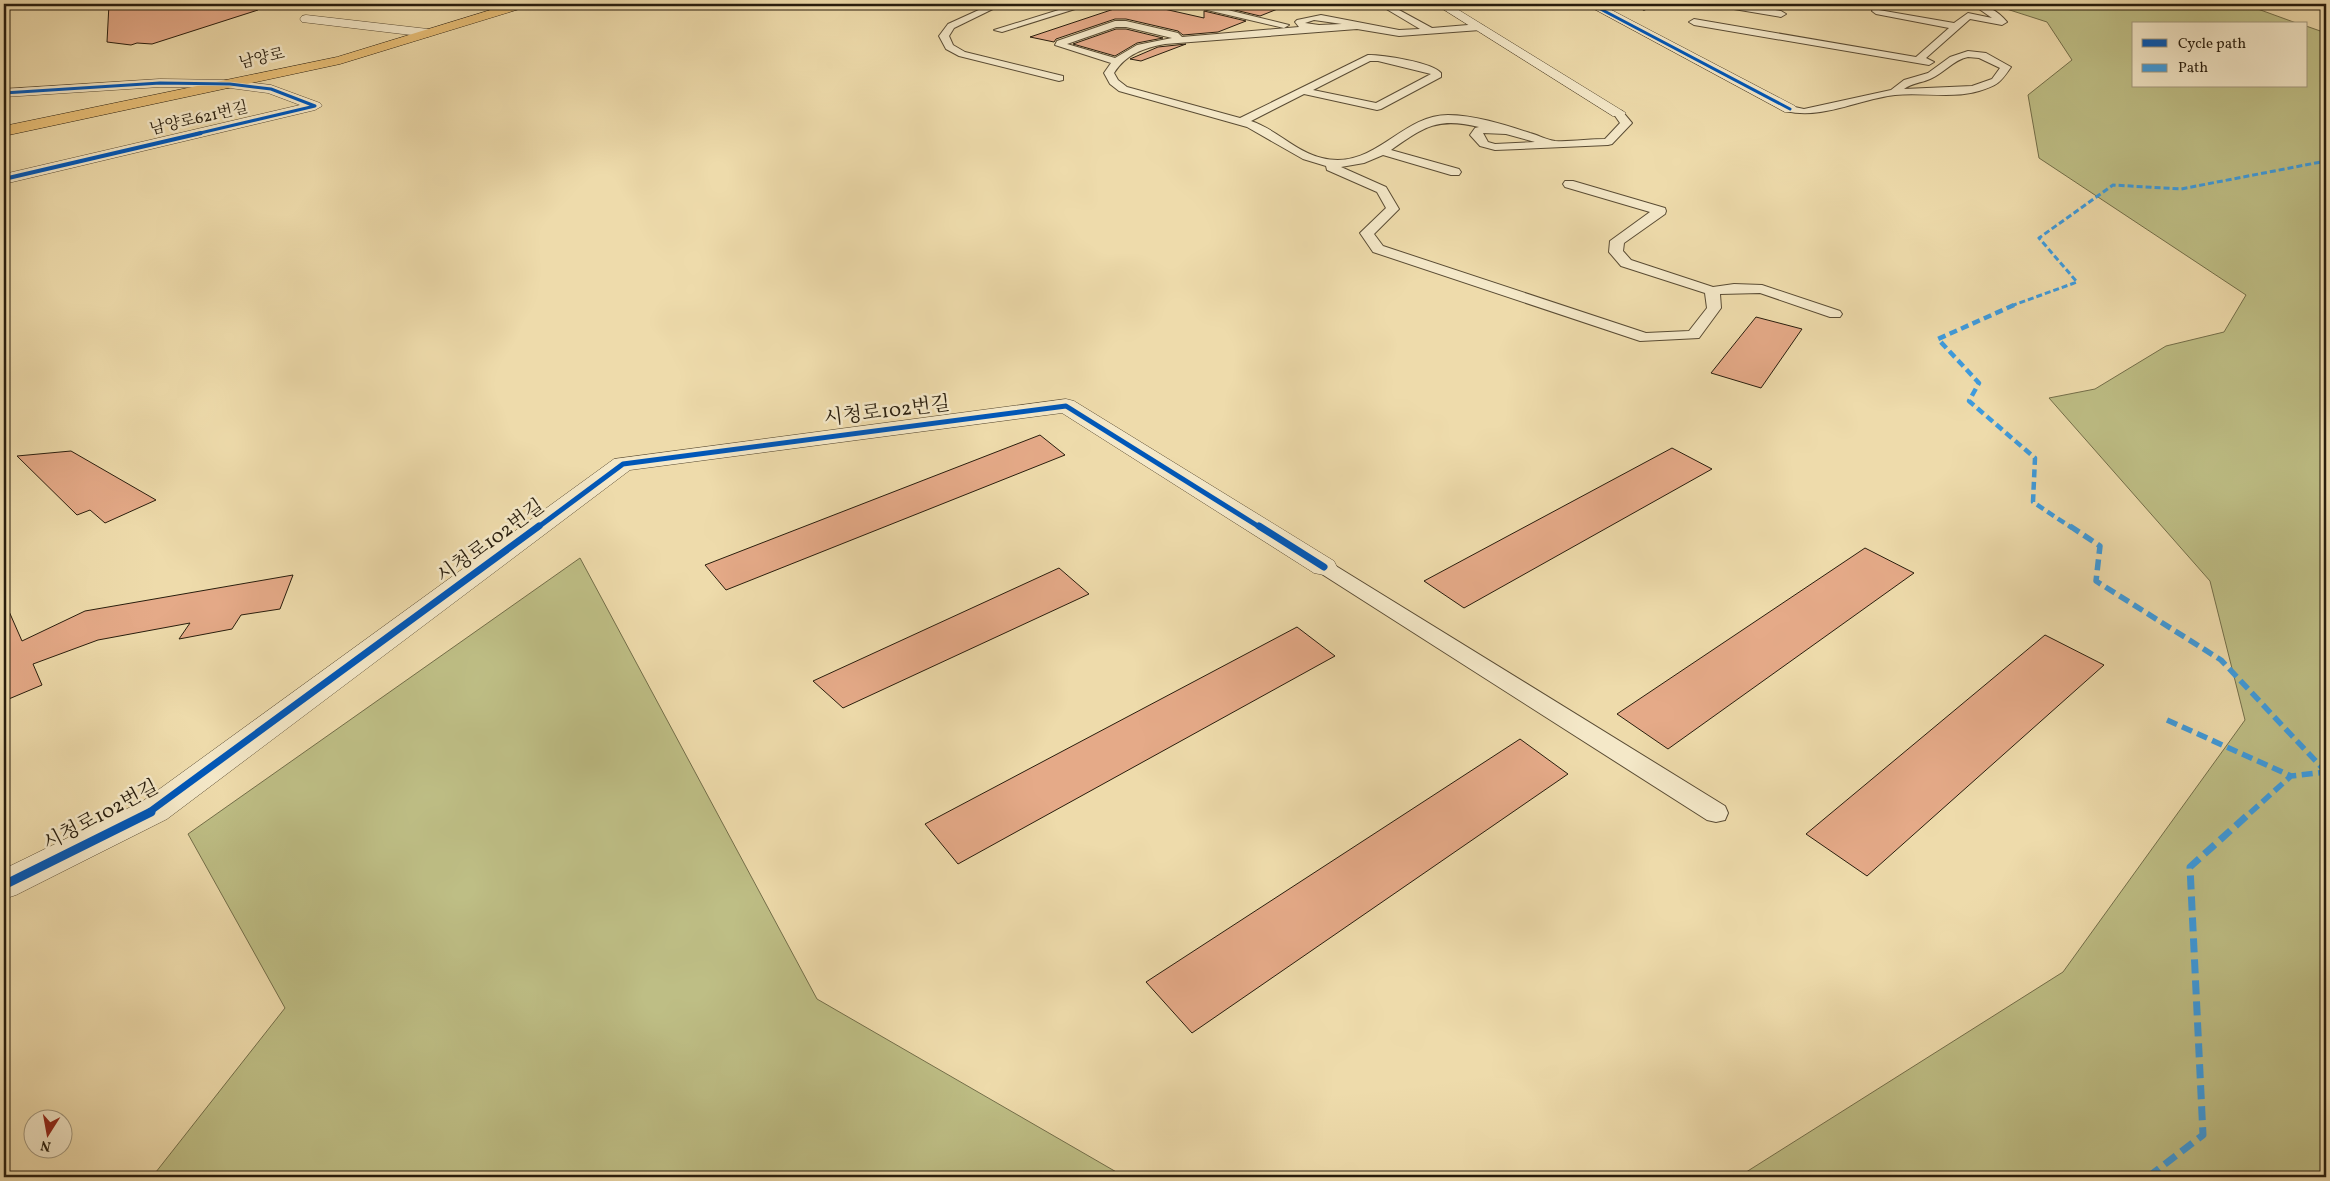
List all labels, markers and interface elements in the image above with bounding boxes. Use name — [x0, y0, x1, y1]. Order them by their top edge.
legend — [2132, 22, 2308, 88]
text: Cycle path — [2178, 34, 2246, 55]
street label: 남양로 — [237, 43, 288, 75]
text: Path — [2178, 58, 2208, 79]
street label: 남양로621번길 — [148, 97, 250, 141]
street label: 시청로102번길 — [822, 390, 952, 434]
street label: 시청로102번길 — [431, 493, 551, 591]
street label: 시청로102번길 — [38, 774, 164, 858]
north arrow — [22, 1108, 72, 1158]
text: N — [39, 1135, 53, 1156]

